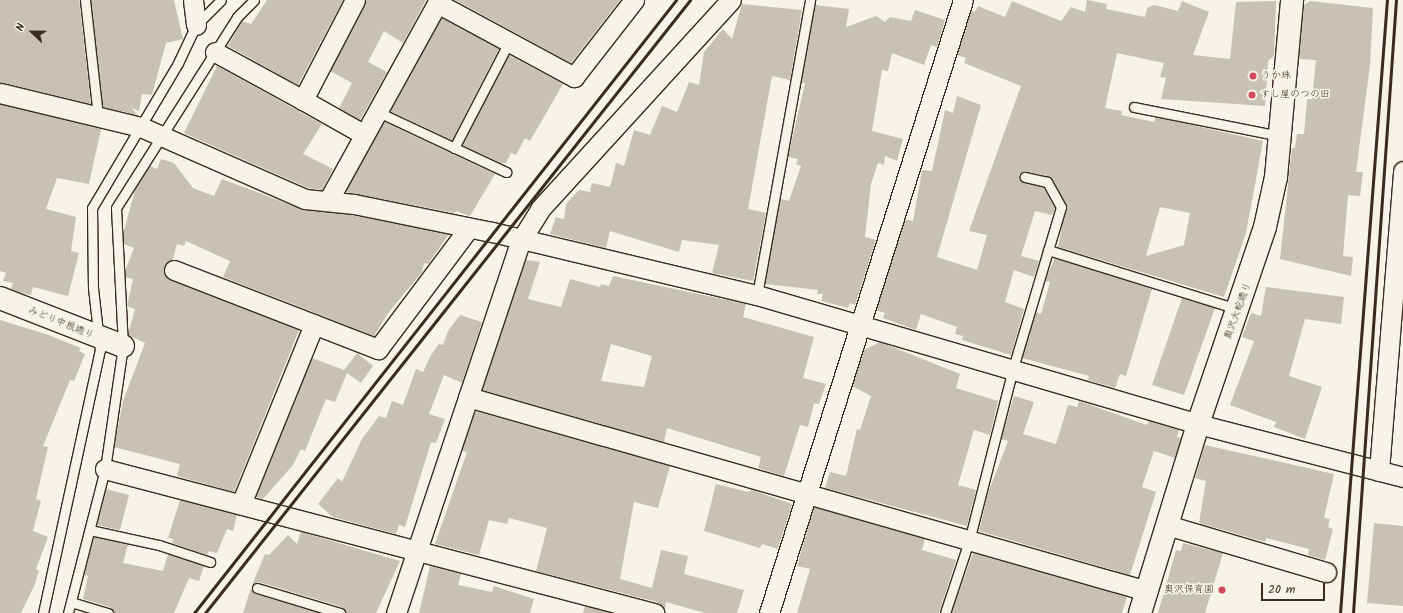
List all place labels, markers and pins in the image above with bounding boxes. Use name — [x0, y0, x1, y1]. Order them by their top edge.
place label: うか珠 — [1261, 70, 1291, 82]
marker: うか珠 — [1248, 71, 1258, 81]
place label: すし屋のつの田 — [1260, 89, 1330, 101]
marker: すし屋のつの田 — [1247, 90, 1257, 100]
place label: 奥沢保育園 — [1164, 584, 1214, 596]
marker: 奥沢保育園 — [1217, 585, 1227, 595]

